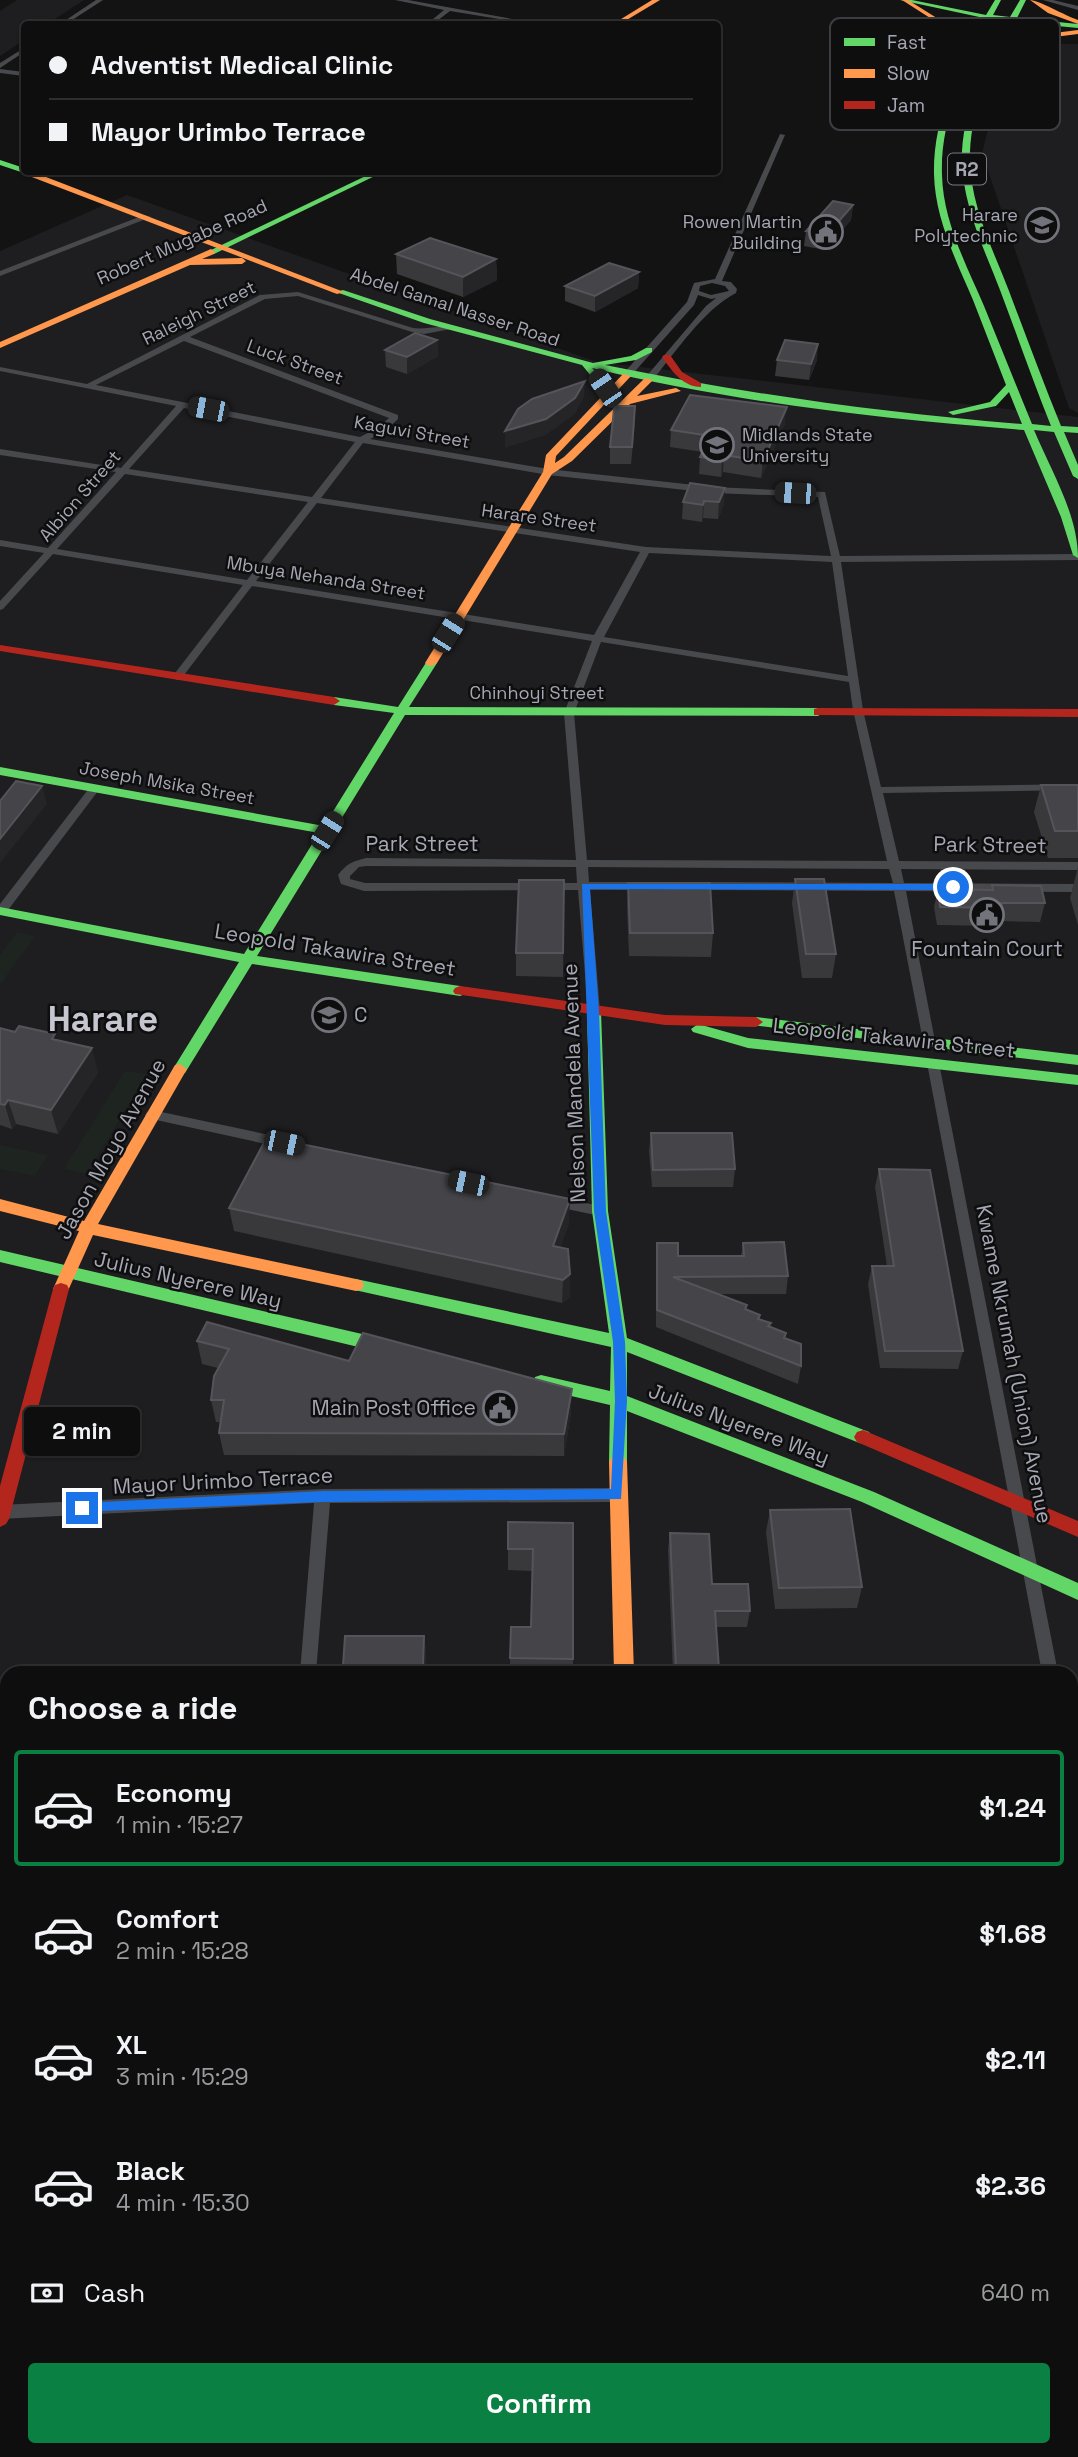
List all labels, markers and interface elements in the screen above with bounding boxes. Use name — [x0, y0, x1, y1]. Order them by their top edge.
legend — [830, 18, 1060, 130]
text: Fast — [887, 30, 927, 55]
text: Adventist Medical Clinic — [91, 48, 393, 82]
text: Slow — [887, 61, 930, 86]
text: Jam — [887, 93, 925, 118]
text: Mayor Urimbo Terrace — [91, 115, 366, 149]
road number: R2 — [948, 154, 986, 184]
street label: Robert Mugabe Road — [93, 194, 271, 289]
place label: Harare Polytechnic — [914, 203, 1018, 247]
school or university icon: Harare Polytechnic — [1023, 206, 1061, 244]
place label: Rowen Martin Building — [683, 210, 802, 254]
public building icon: Rowen Martin Building — [807, 213, 845, 251]
street label: Abdel Gamal Nasser Road — [348, 262, 563, 351]
street label: Raleigh Street — [138, 275, 259, 350]
street label: Luck Street — [244, 333, 346, 390]
car — [585, 365, 626, 411]
car — [186, 395, 231, 423]
street label: Kaguvi Street — [352, 410, 472, 453]
place label: Midlands State University — [742, 423, 873, 467]
school or university icon: Midlands State University — [698, 426, 736, 464]
street label: Albion Street — [34, 445, 126, 546]
car — [774, 481, 817, 505]
street label: Harare Street — [480, 498, 598, 537]
street label: Mbuya Nehanda Street — [225, 550, 427, 605]
car — [428, 610, 469, 656]
street label: Chinhoyi Street — [469, 681, 605, 704]
street label: Joseph Msika Street — [78, 756, 257, 809]
car — [307, 808, 348, 854]
street label: Park Street — [365, 830, 479, 857]
street label: Park Street — [933, 830, 1047, 859]
route start — [937, 871, 969, 903]
public building icon: Fountain Court — [968, 896, 1006, 934]
street label: Leopold Takawira Street — [213, 917, 457, 982]
place label: Fountain Court — [911, 935, 1063, 962]
street label: Nelson Mandela Avenue — [556, 963, 591, 1203]
school or university icon: C — [310, 996, 348, 1034]
district label: Harare — [48, 997, 158, 1041]
place label: C — [354, 1001, 367, 1028]
street label: Leopold Takawira Street — [772, 1011, 1017, 1064]
street label: Jason Moyo Avenue — [50, 1054, 171, 1244]
car — [262, 1128, 307, 1158]
car — [446, 1168, 491, 1198]
street label: Kwame Nkrumah (Union) Avenue — [970, 1202, 1059, 1526]
street label: Julius Nyerere Way — [92, 1245, 285, 1314]
street label: Julius Nyerere Way — [645, 1377, 833, 1470]
public building icon: Main Post Office — [481, 1389, 519, 1427]
place label: Main Post Office — [312, 1394, 476, 1421]
callout: 2 min — [24, 1406, 140, 1456]
text: 2 min — [52, 1416, 112, 1446]
street label: Mayor Urimbo Terrace — [112, 1461, 334, 1500]
route end — [66, 1492, 98, 1524]
text: Choose a ride — [28, 1688, 238, 1728]
text: Economy — [116, 1776, 232, 1810]
icon: car — [32, 1777, 95, 1840]
text: $1.24 — [979, 1791, 1046, 1825]
text: 1 min · 15:27 — [116, 1810, 243, 1840]
text: Comfort — [116, 1902, 219, 1936]
icon: car — [32, 1903, 95, 1966]
text: $1.68 — [979, 1917, 1046, 1951]
text: 2 min · 15:28 — [116, 1936, 249, 1966]
text: XL — [116, 2028, 147, 2062]
icon: car — [32, 2029, 95, 2092]
text: $2.11 — [985, 2043, 1046, 2077]
text: 3 min · 15:29 — [116, 2062, 249, 2092]
text: Black — [116, 2154, 185, 2188]
icon: car — [32, 2155, 95, 2218]
text: $2.36 — [975, 2169, 1046, 2203]
text: 4 min · 15:30 — [116, 2188, 250, 2218]
icon: cash — [28, 2274, 66, 2312]
text: Cash — [84, 2276, 145, 2310]
text: 640 m — [981, 2278, 1050, 2308]
button: Confirm — [28, 2363, 1050, 2443]

